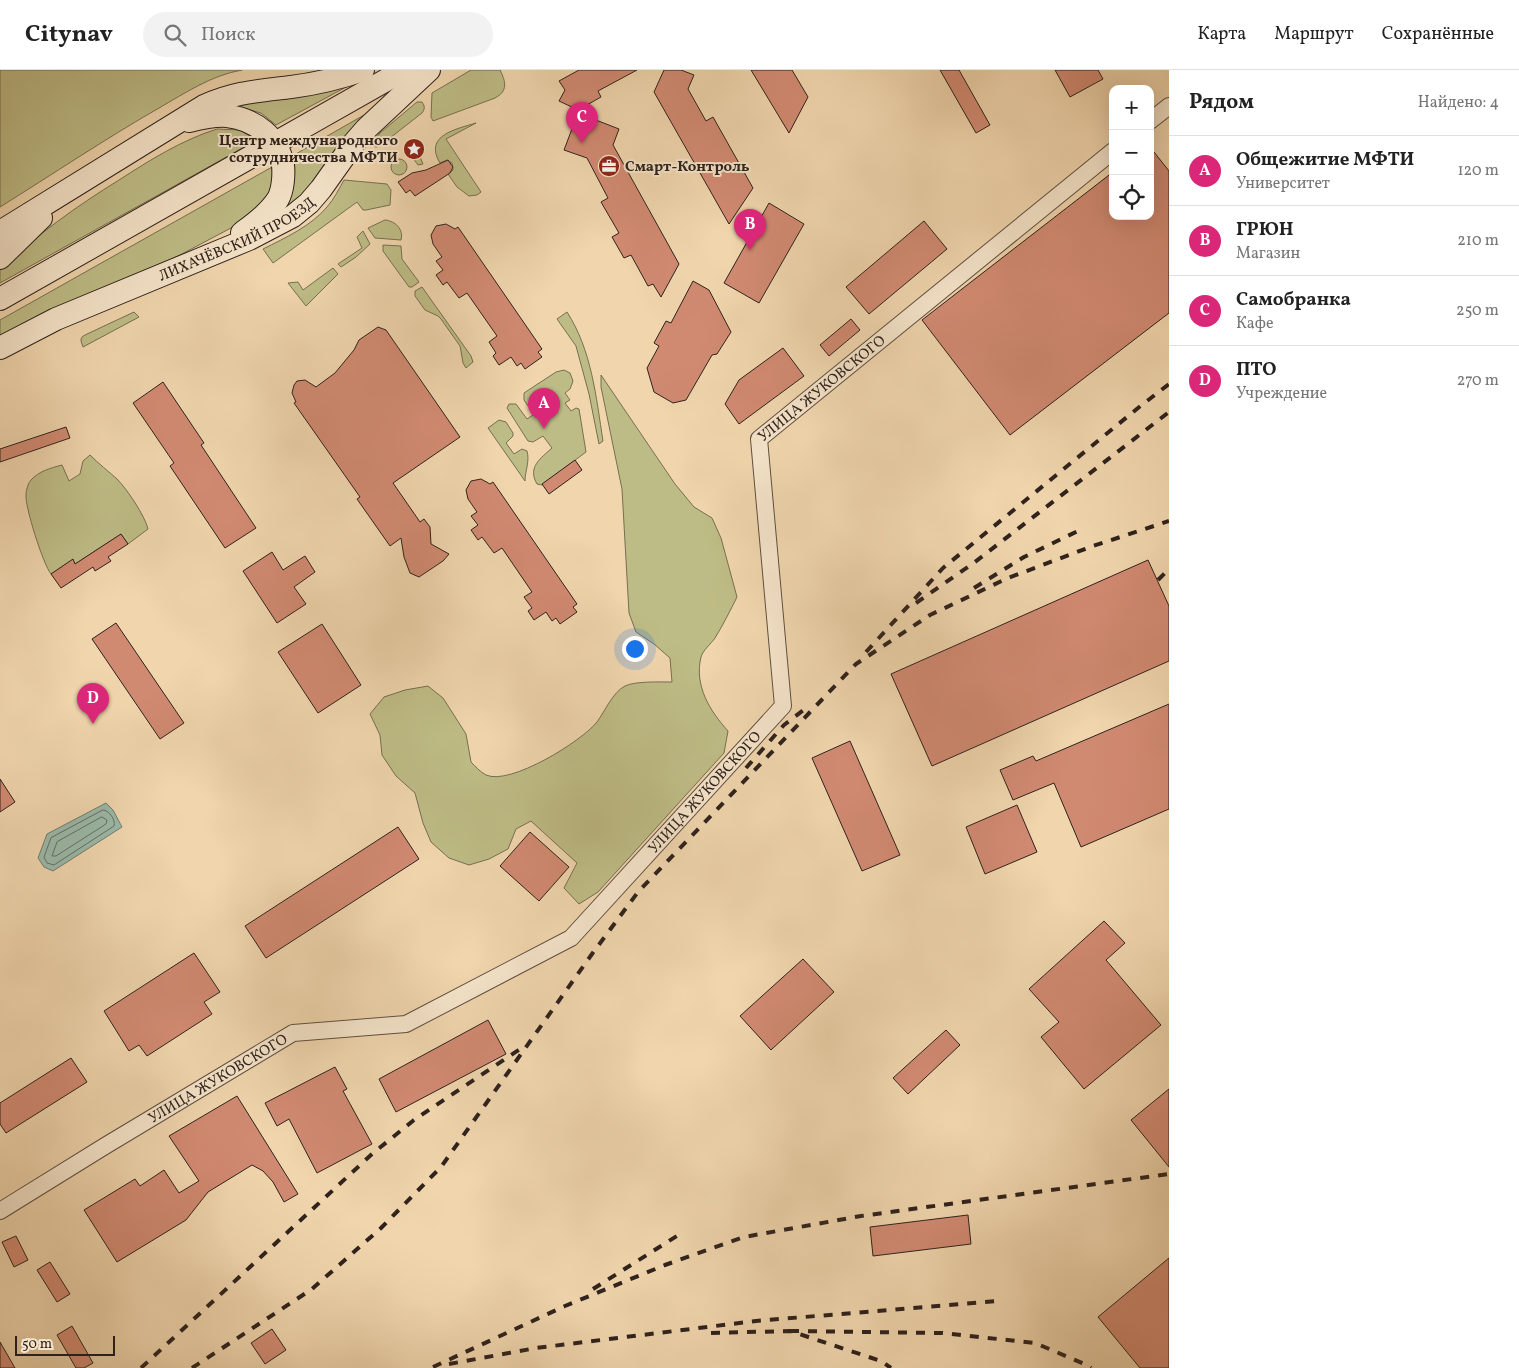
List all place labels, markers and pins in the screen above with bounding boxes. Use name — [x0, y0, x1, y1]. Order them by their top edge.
pin: C — [566, 102, 598, 143]
place label: Центр международного сотрудничества МФТИ — [219, 131, 398, 169]
place icon: Центр международного сотрудничества МФТИ — [402, 137, 426, 161]
office icon: Смарт-Контроль — [597, 154, 621, 178]
place label: Смарт-Контроль — [625, 157, 750, 178]
pin: B — [734, 209, 766, 250]
pin: A — [528, 388, 560, 429]
pin: D — [77, 683, 109, 724]

